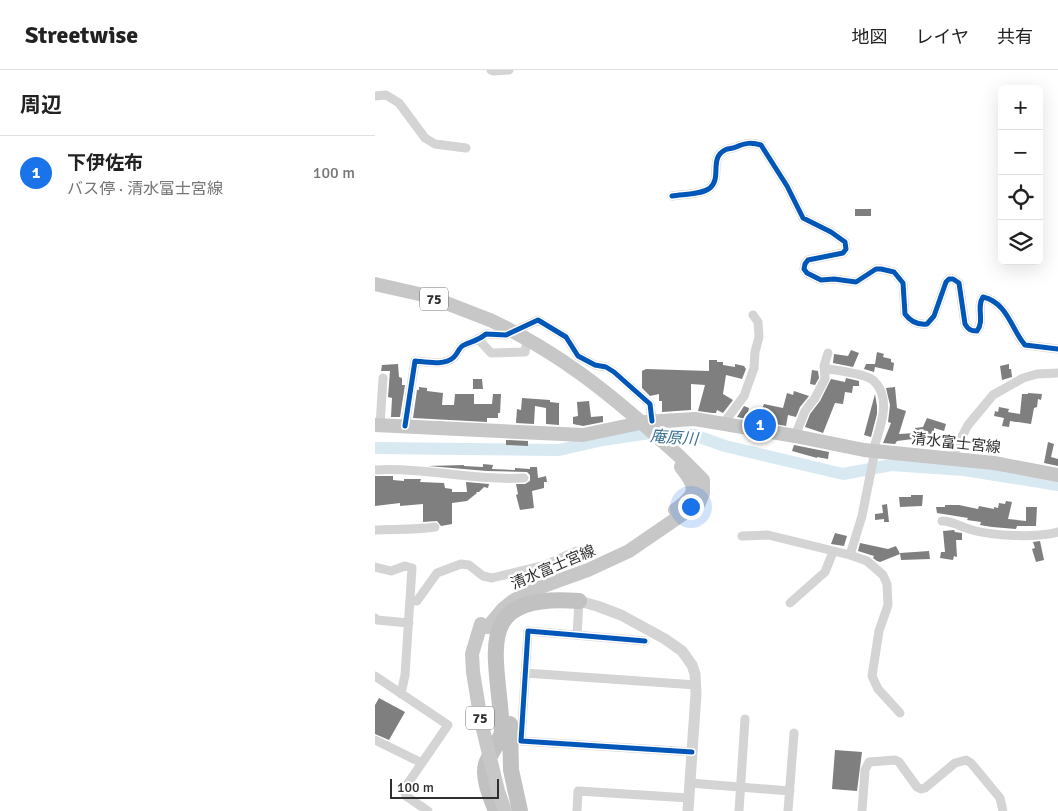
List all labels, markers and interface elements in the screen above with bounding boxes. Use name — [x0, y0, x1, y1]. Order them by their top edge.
text: Streetwise — [25, 20, 138, 50]
text: 地図 — [852, 26, 888, 48]
text: レイヤ — [916, 26, 969, 48]
text: 共有 — [997, 26, 1033, 48]
map controls — [998, 85, 1043, 265]
button: + — [998, 85, 1043, 130]
text: 周辺 — [20, 92, 62, 118]
button: − — [998, 130, 1043, 175]
text: 下伊佐布 — [67, 151, 143, 175]
text: 1 — [32, 163, 40, 183]
text: 100 m — [313, 163, 355, 183]
button: locate — [998, 175, 1043, 220]
text: バス停 · 清水富士宮線 — [67, 179, 223, 199]
button: layers — [998, 220, 1043, 265]
road number: 75 — [420, 288, 448, 310]
pin: 1 — [744, 406, 776, 444]
water label: 庵原川 — [649, 426, 701, 450]
street label: 清水富士宮線 — [910, 429, 1002, 457]
your location — [678, 494, 704, 520]
street label: 清水富士宮線 — [508, 541, 598, 593]
road number: 75 — [466, 706, 494, 730]
scale bar — [390, 776, 499, 799]
text: 100 m — [397, 779, 434, 796]

